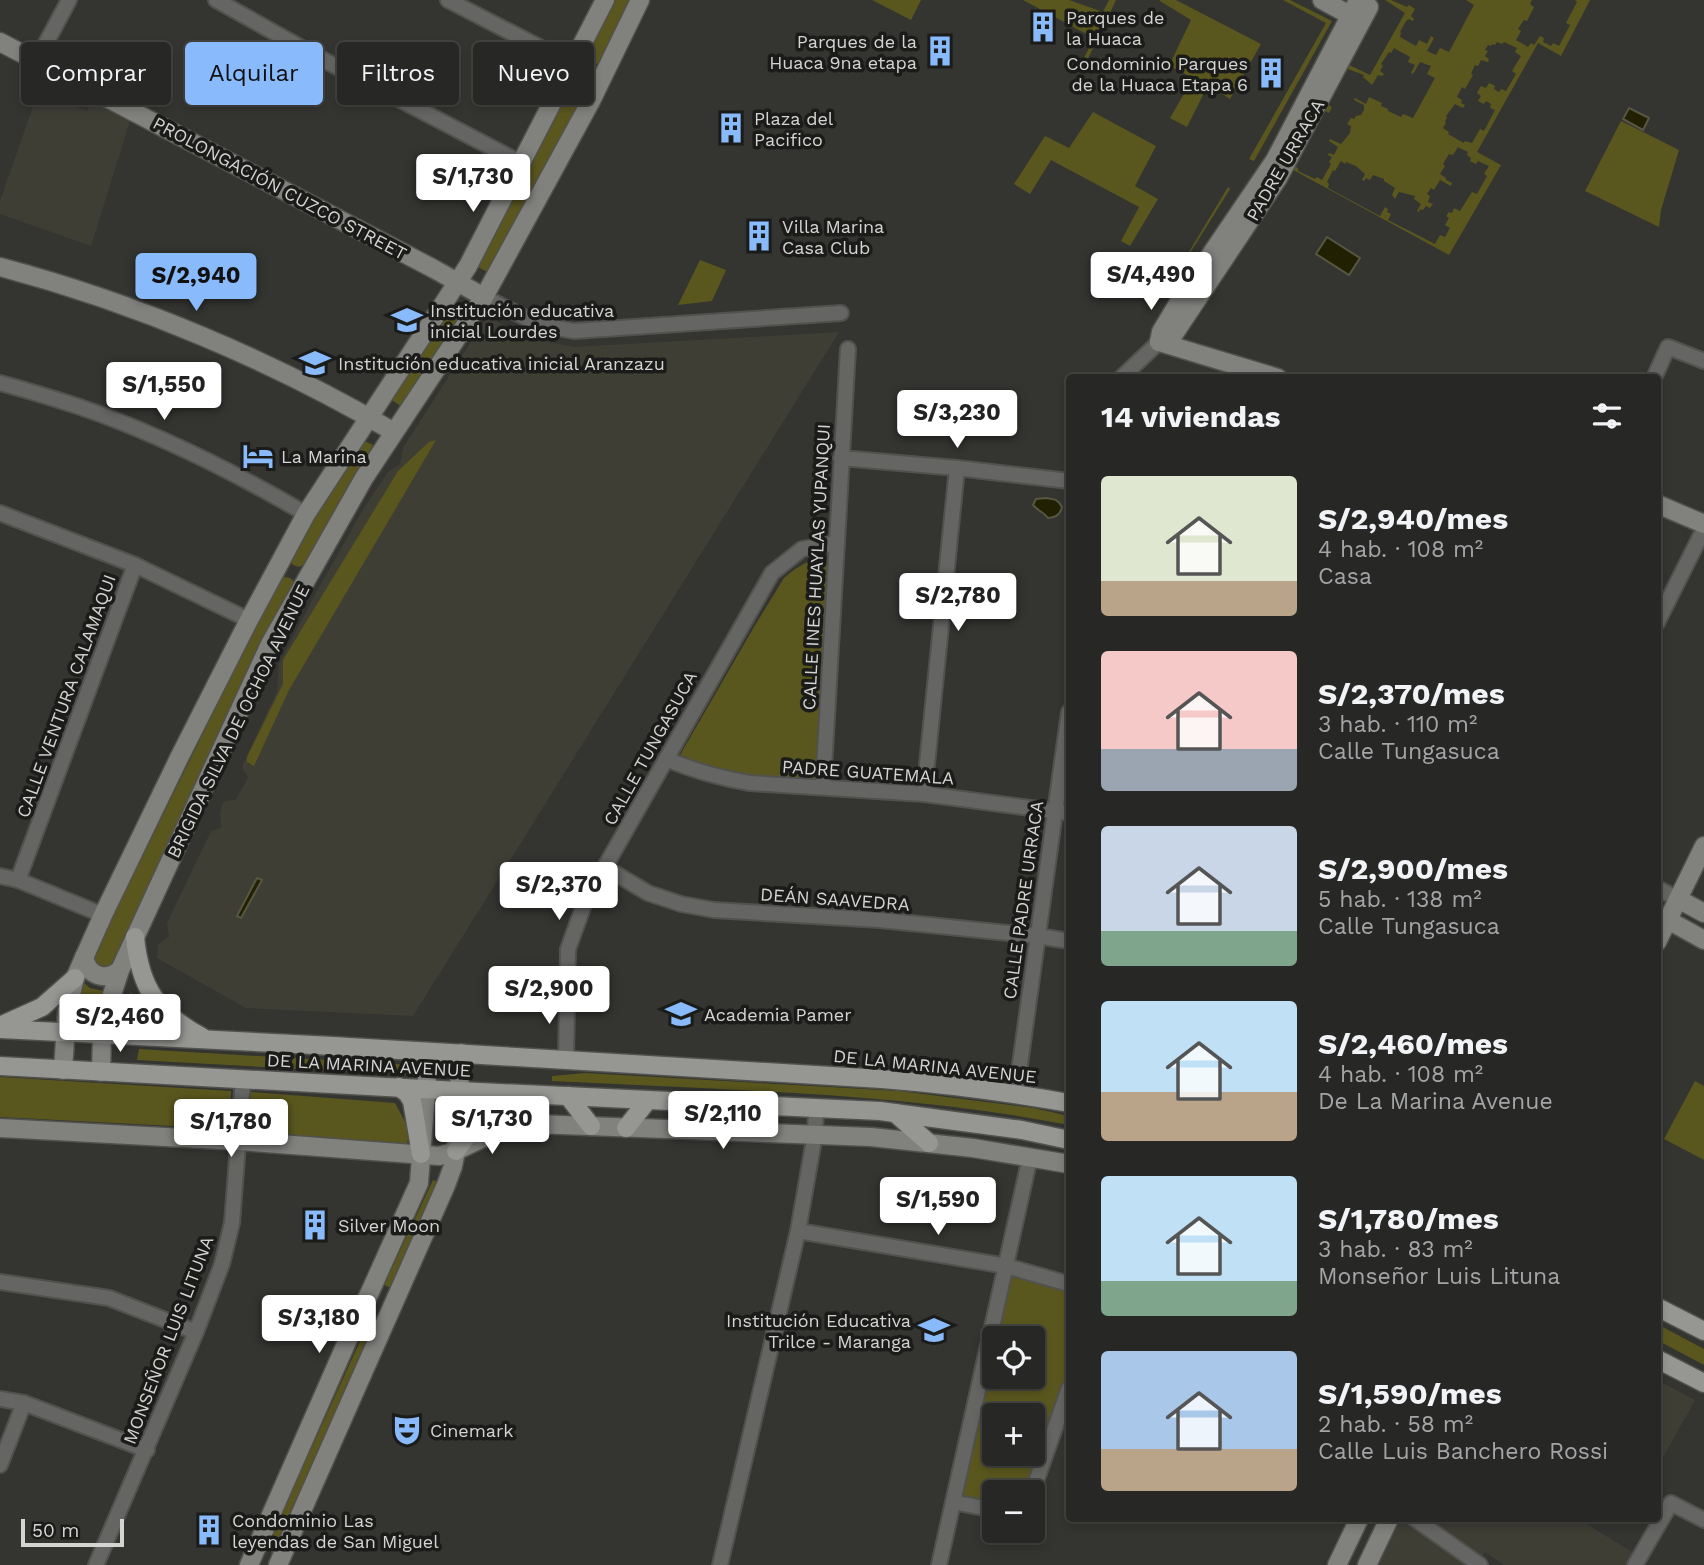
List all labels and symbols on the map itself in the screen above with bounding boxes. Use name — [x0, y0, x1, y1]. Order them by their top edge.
place label: Parques de la Huaca — [1066, 7, 1164, 49]
building icon: Parques de la Huaca — [1026, 10, 1060, 44]
place label: Parques de la Huaca 9na etapa — [769, 31, 917, 73]
building icon: Parques de la Huaca 9na etapa — [923, 34, 957, 68]
place label: Condominio Parques de la Huaca Etapa 6 — [1066, 53, 1248, 95]
building icon: Condominio Parques de la Huaca Etapa 6 — [1254, 56, 1288, 90]
street label: PADRE URRACA — [1242, 95, 1328, 225]
place label: Plaza del Pacifico — [754, 108, 834, 150]
building icon: Plaza del Pacifico — [714, 111, 748, 145]
street label: PROLONGACIÓN CUZCO STREET — [150, 112, 410, 264]
pin: S/1,730 — [408, 154, 538, 214]
place label: Villa Marina Casa Club — [782, 216, 884, 258]
building icon: Villa Marina Casa Club — [742, 219, 776, 253]
pin: S/4,490 — [1086, 252, 1216, 312]
pin: S/2,940 — [131, 254, 261, 313]
place label: Institución educativa inicial Lourdes — [430, 300, 614, 342]
school or university icon: Institución educativa inicial Lourdes — [390, 303, 424, 337]
school or university icon: Institución educativa inicial Aranzazu — [298, 346, 332, 380]
place label: Institución educativa inicial Aranzazu — [338, 353, 665, 374]
pin: S/1,550 — [99, 362, 229, 422]
pin: S/3,230 — [892, 391, 1022, 450]
street label: CALLE INES HUAYLAS YUPANQUI — [798, 423, 834, 711]
hotel icon: La Marina — [241, 439, 275, 473]
place label: La Marina — [281, 446, 367, 467]
street label: CALLE VENTURA CALAMAQUI — [12, 572, 120, 820]
pin: S/2,780 — [893, 574, 1023, 633]
street label: BRIGIDA SILVA DE OCHOA AVENUE — [162, 581, 314, 861]
street label: CALLE TUNGASUCA — [599, 667, 701, 829]
street label: PADRE GUATEMALA — [781, 756, 955, 788]
street label: CALLE PADRE URRACA — [999, 799, 1047, 1001]
pin: S/2,370 — [494, 862, 624, 922]
street label: DEÁN SAAVEDRA — [760, 883, 911, 915]
pin: S/2,900 — [484, 967, 614, 1026]
pin: S/2,460 — [55, 995, 185, 1054]
school or university icon: Academia Pamer — [664, 997, 698, 1031]
place label: Academia Pamer — [704, 1004, 852, 1025]
street label: DE LA MARINA AVENUE — [832, 1045, 1038, 1087]
street label: DE LA MARINA AVENUE — [266, 1049, 472, 1081]
pin: S/2,110 — [658, 1092, 788, 1151]
pin: S/1,730 — [427, 1096, 557, 1156]
pin: S/1,780 — [166, 1100, 296, 1159]
pin: S/1,590 — [873, 1178, 1003, 1237]
building icon: Silver Moon — [298, 1208, 332, 1242]
place label: Silver Moon — [338, 1215, 440, 1236]
street label: MONSEÑOR LUIS LITUNA — [119, 1233, 217, 1447]
pin: S/3,180 — [254, 1296, 384, 1355]
place label: Institución Educativa Trilce - Maranga — [726, 1310, 911, 1352]
school or university icon: Institución Educativa Trilce - Maranga — [917, 1313, 951, 1347]
theatre icon: Cinemark — [390, 1413, 424, 1447]
place label: Cinemark — [430, 1420, 514, 1441]
place label: Condominio Las leyendas de San Miguel — [232, 1510, 439, 1552]
building icon: Condominio Las leyendas de San Miguel — [192, 1513, 226, 1547]
scale bar — [21, 1516, 124, 1548]

